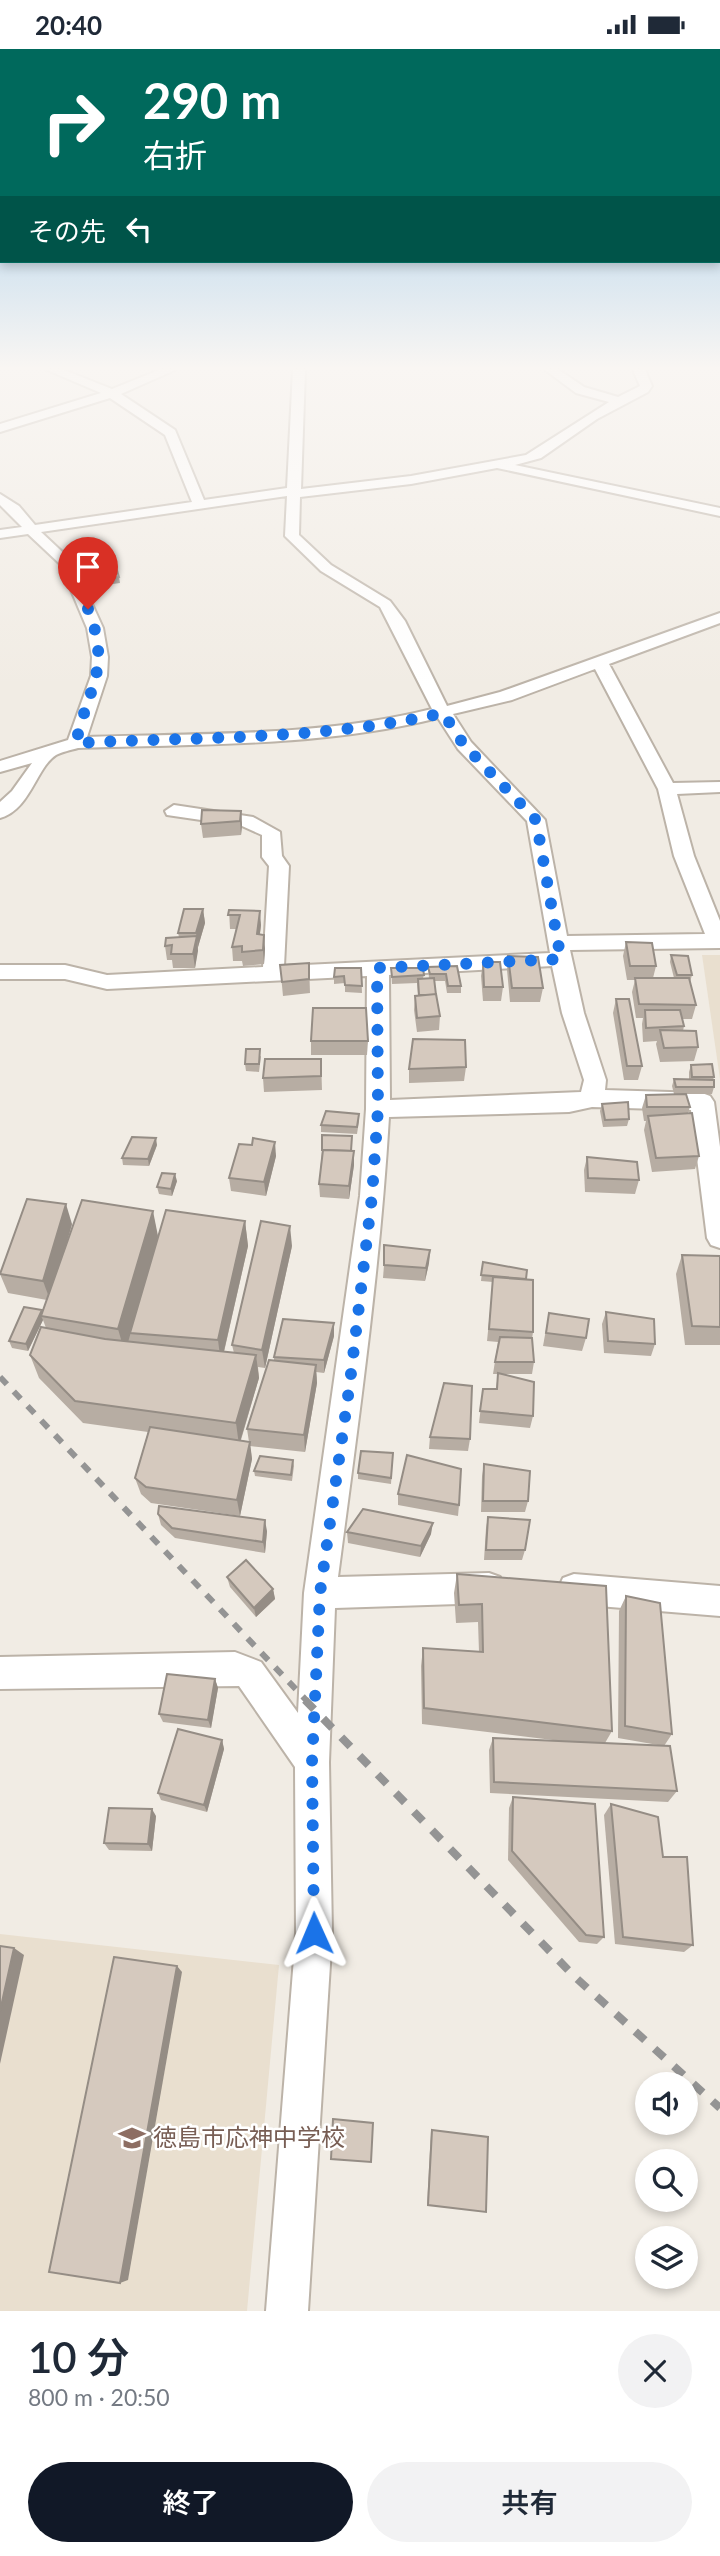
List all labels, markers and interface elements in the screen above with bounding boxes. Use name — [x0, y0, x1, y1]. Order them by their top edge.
text: 20:40 — [35, 9, 102, 41]
text: 290 m — [143, 71, 281, 129]
icon: right — [28, 77, 119, 168]
text: 右折 — [143, 135, 207, 174]
icon: left — [120, 210, 158, 248]
text: その先 — [28, 215, 106, 247]
pin — [58, 537, 118, 609]
icon: arrive — [69, 548, 107, 586]
position arrow — [277, 1896, 351, 1970]
map controls — [635, 2072, 698, 2289]
button: sound — [635, 2072, 698, 2135]
place label: 徳島市応神中学校 — [153, 2122, 345, 2151]
school or university icon: 徳島市応神中学校 — [117, 2123, 147, 2153]
button: search — [635, 2149, 698, 2212]
button: layers — [635, 2226, 698, 2289]
text: 10 分 — [28, 2332, 129, 2382]
button: close — [618, 2334, 692, 2408]
text: 800 m · 20:50 — [28, 2383, 170, 2411]
button: 終了 — [28, 2462, 353, 2542]
button: 共有 — [367, 2462, 692, 2542]

